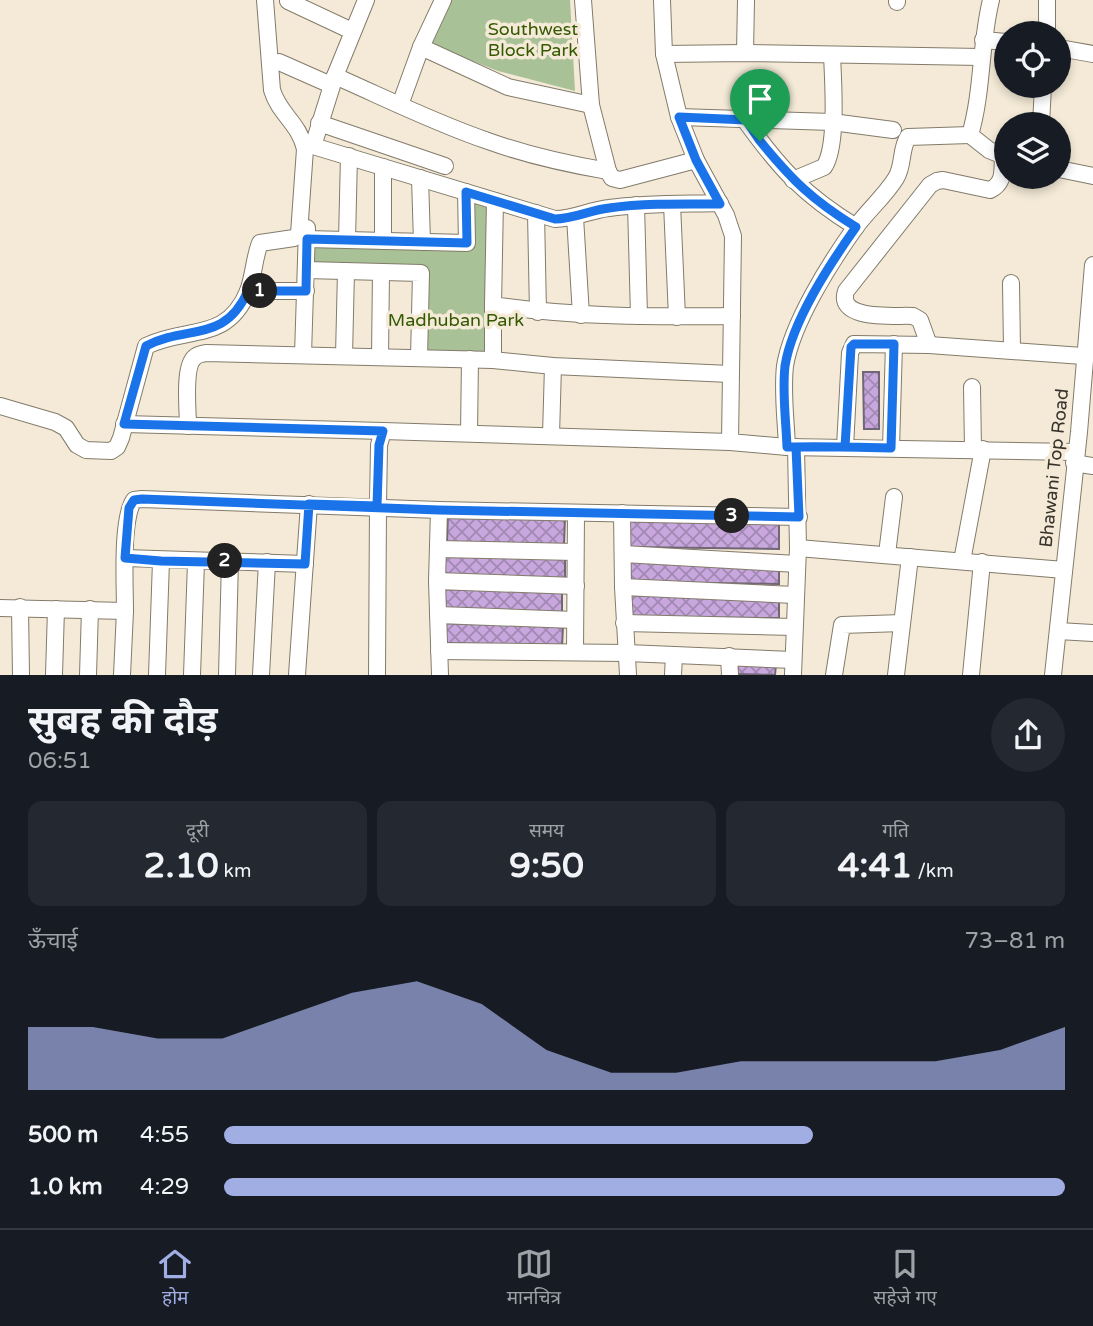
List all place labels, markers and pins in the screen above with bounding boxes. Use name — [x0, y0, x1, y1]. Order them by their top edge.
pin — [730, 69, 790, 141]
pin: 1 — [243, 274, 278, 308]
pin: 3 — [714, 498, 750, 534]
pin: 2 — [208, 544, 243, 578]

